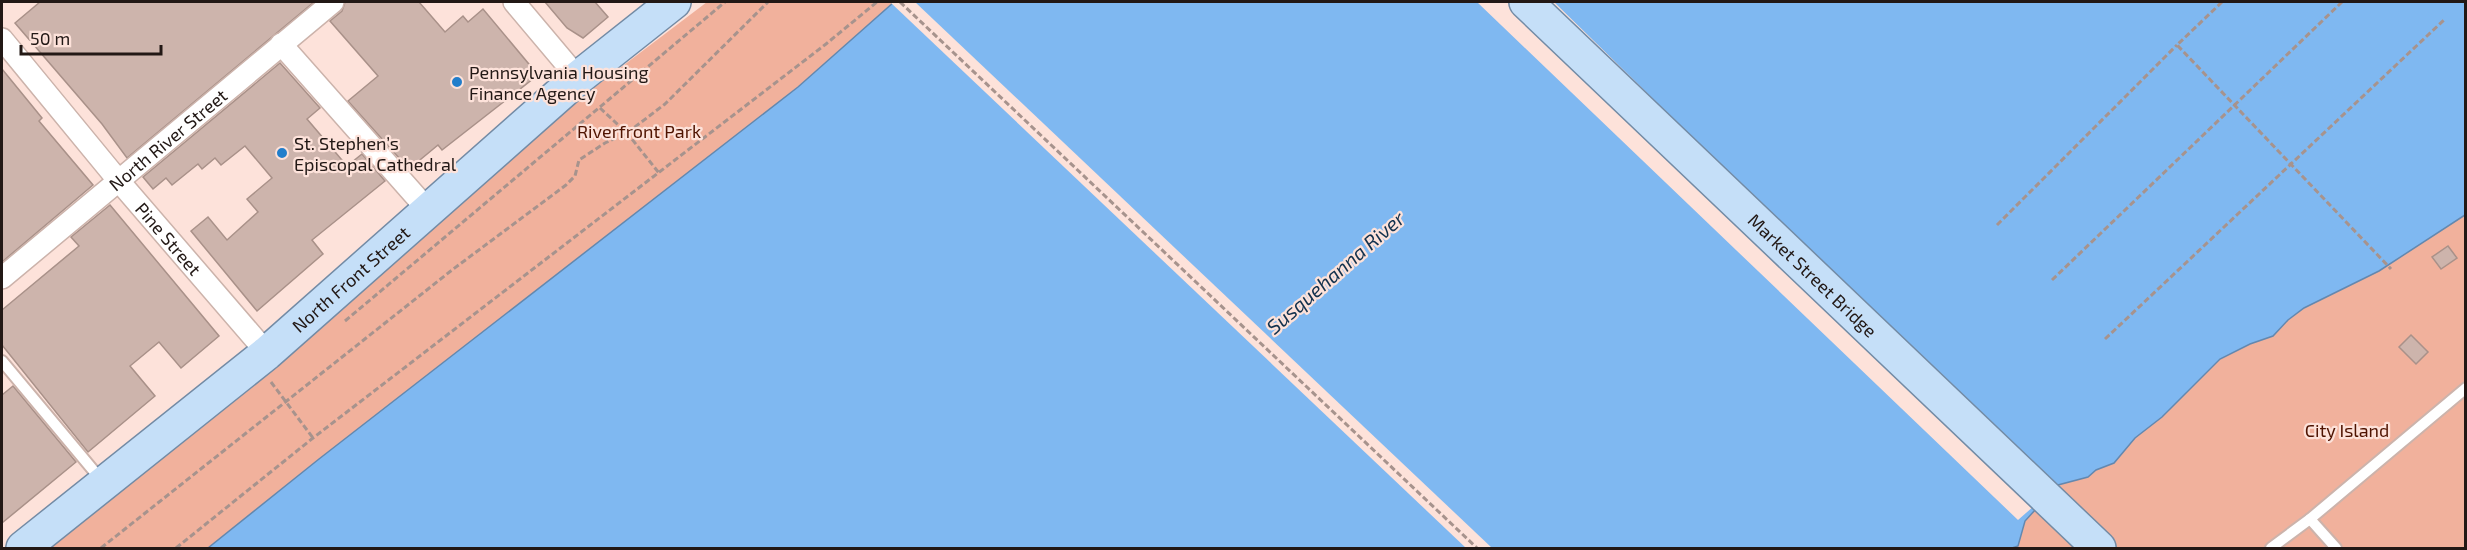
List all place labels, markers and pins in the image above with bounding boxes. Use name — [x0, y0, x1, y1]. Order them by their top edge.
place label: Pennsylvania Housing Finance Agency — [469, 61, 648, 104]
marker: Pennsylvania Housing Finance Agency — [450, 75, 464, 89]
place label: St. Stephen’s Episcopal Cathedral — [294, 132, 457, 175]
marker: St. Stephen’s Episcopal Cathedral — [275, 146, 289, 160]

